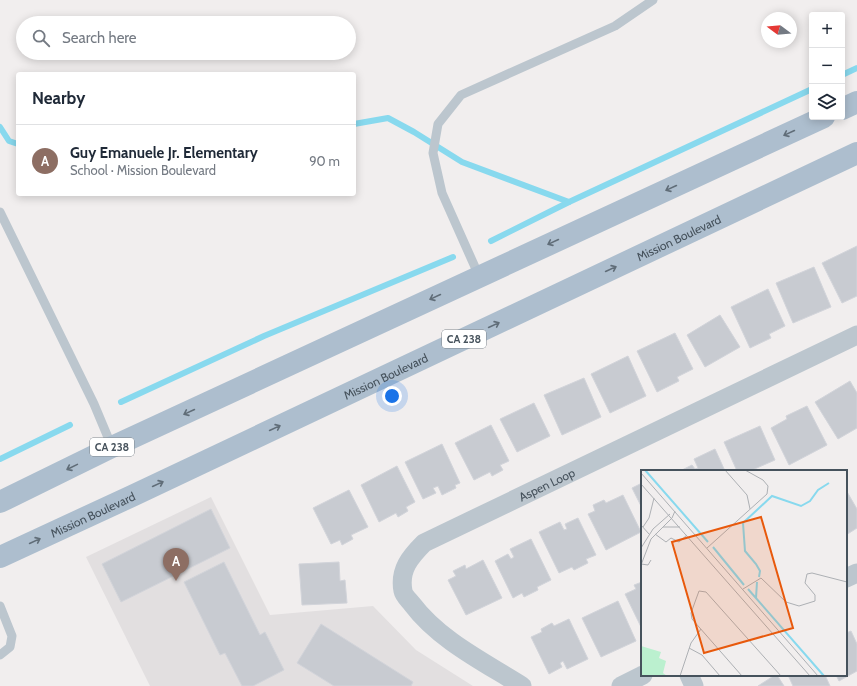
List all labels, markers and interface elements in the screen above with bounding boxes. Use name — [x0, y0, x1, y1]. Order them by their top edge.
north arrow — [761, 12, 797, 48]
map controls — [809, 12, 845, 120]
button: + — [809, 12, 845, 48]
search box — [16, 16, 356, 60]
icon: search — [30, 27, 52, 49]
text: Search here — [62, 29, 137, 47]
button: − — [809, 48, 845, 84]
button: layers — [809, 84, 845, 120]
text: Nearby — [32, 88, 85, 108]
one-way arrow — [783, 130, 795, 137]
text: Guy Emanuele Jr. Elementary — [70, 144, 258, 162]
text: A — [41, 153, 49, 169]
text: 90 m — [309, 153, 340, 169]
text: School · Mission Boulevard — [70, 162, 216, 178]
one-way arrow — [665, 185, 677, 192]
street label: Mission Boulevard — [634, 211, 723, 264]
one-way arrow — [547, 239, 559, 246]
one-way arrow — [605, 265, 617, 272]
one-way arrow — [429, 294, 441, 301]
one-way arrow — [487, 321, 499, 328]
road number: CA 238 — [442, 330, 486, 348]
street label: Mission Boulevard — [341, 350, 430, 402]
your location — [382, 386, 402, 406]
one-way arrow — [184, 409, 196, 416]
one-way arrow — [269, 424, 281, 431]
road number: CA 238 — [90, 438, 134, 456]
one-way arrow — [66, 464, 78, 471]
street label: Aspen Loop — [516, 464, 577, 504]
inset map — [641, 470, 847, 676]
one-way arrow — [151, 480, 163, 487]
street label: Mission Boulevard — [48, 488, 137, 540]
one-way arrow — [29, 537, 41, 544]
pin: A — [163, 548, 189, 581]

